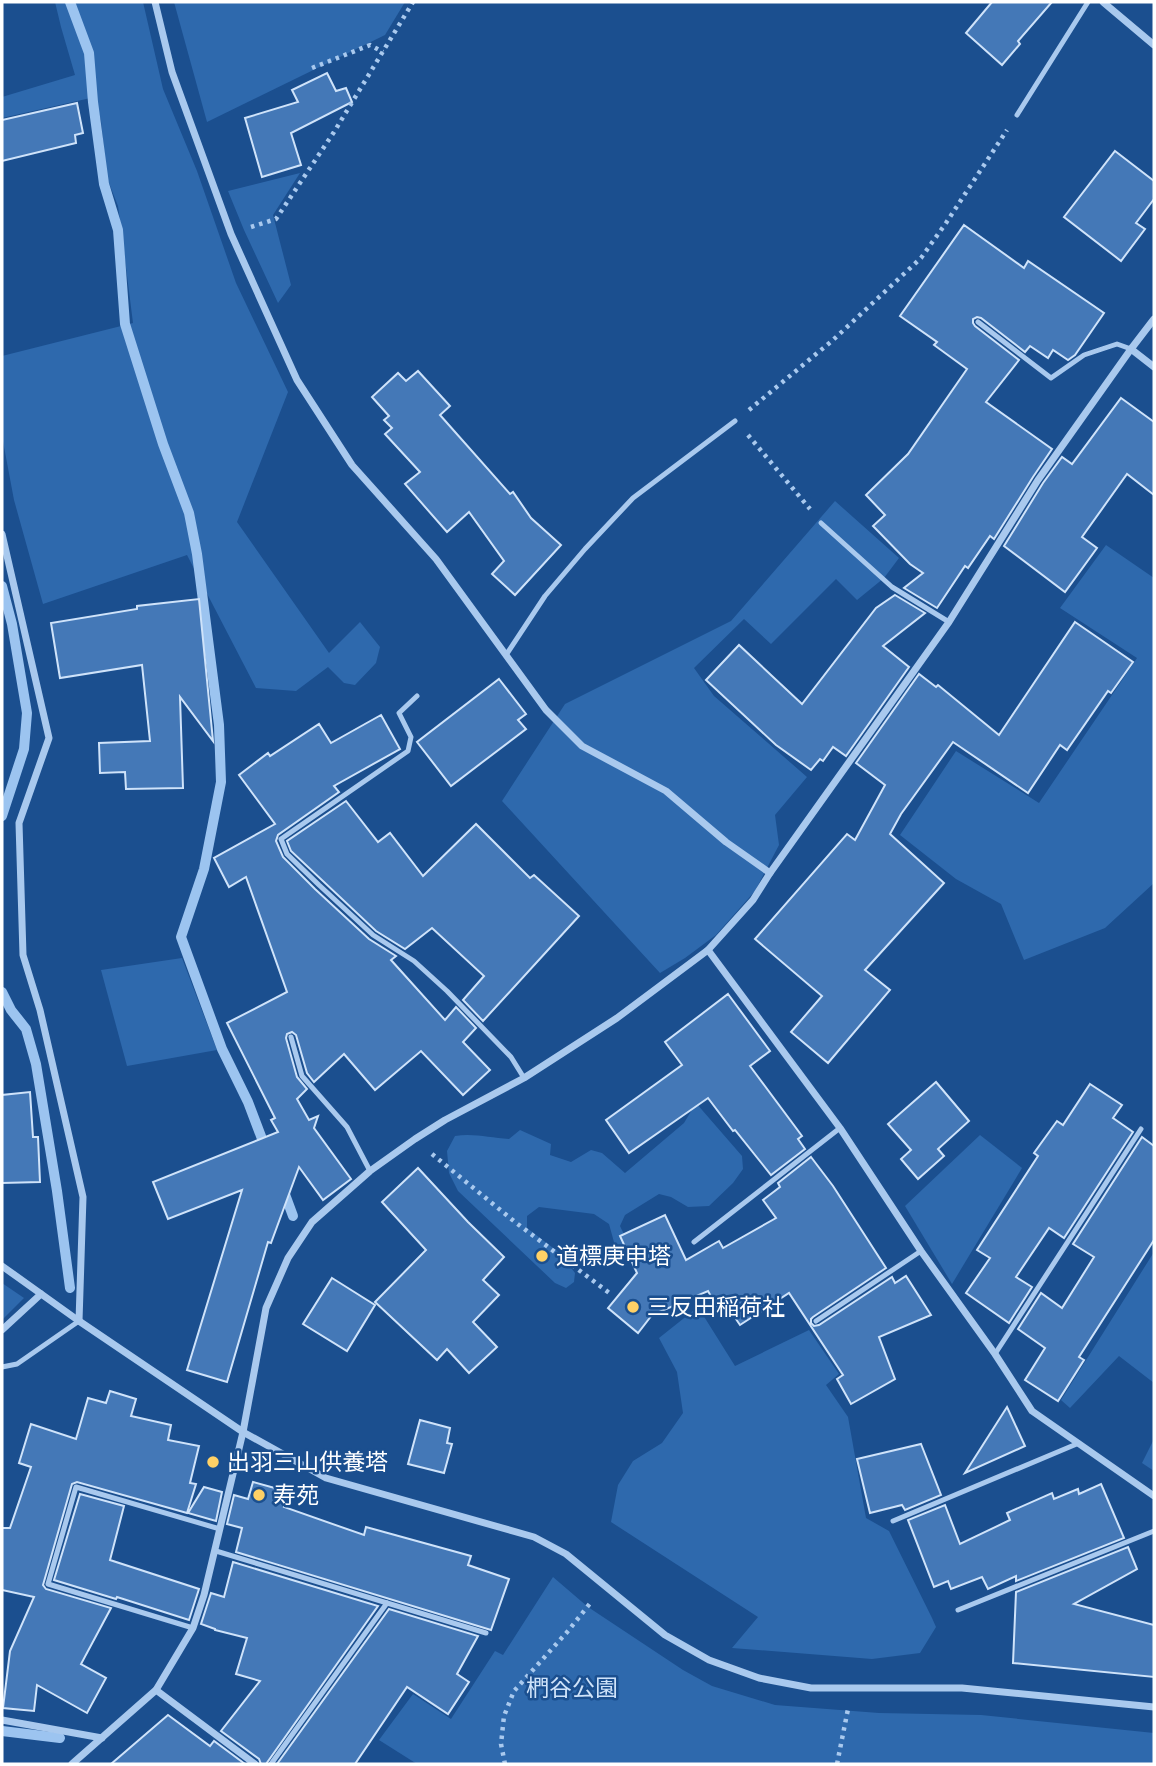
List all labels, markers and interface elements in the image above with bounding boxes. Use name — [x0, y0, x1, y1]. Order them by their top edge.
place label: 道標庚申塔 — [556, 1242, 671, 1270]
marker: 道標庚申塔 — [534, 1248, 550, 1264]
place label: 三反田稲荷社 — [647, 1293, 785, 1321]
marker: 三反田稲荷社 — [625, 1299, 641, 1315]
place label: 出羽三山供養塔 — [227, 1448, 388, 1476]
marker: 出羽三山供養塔 — [205, 1454, 221, 1470]
place label: 寿苑 — [273, 1481, 319, 1509]
marker: 寿苑 — [251, 1487, 267, 1503]
park label: 椚谷公園 — [526, 1674, 618, 1702]

